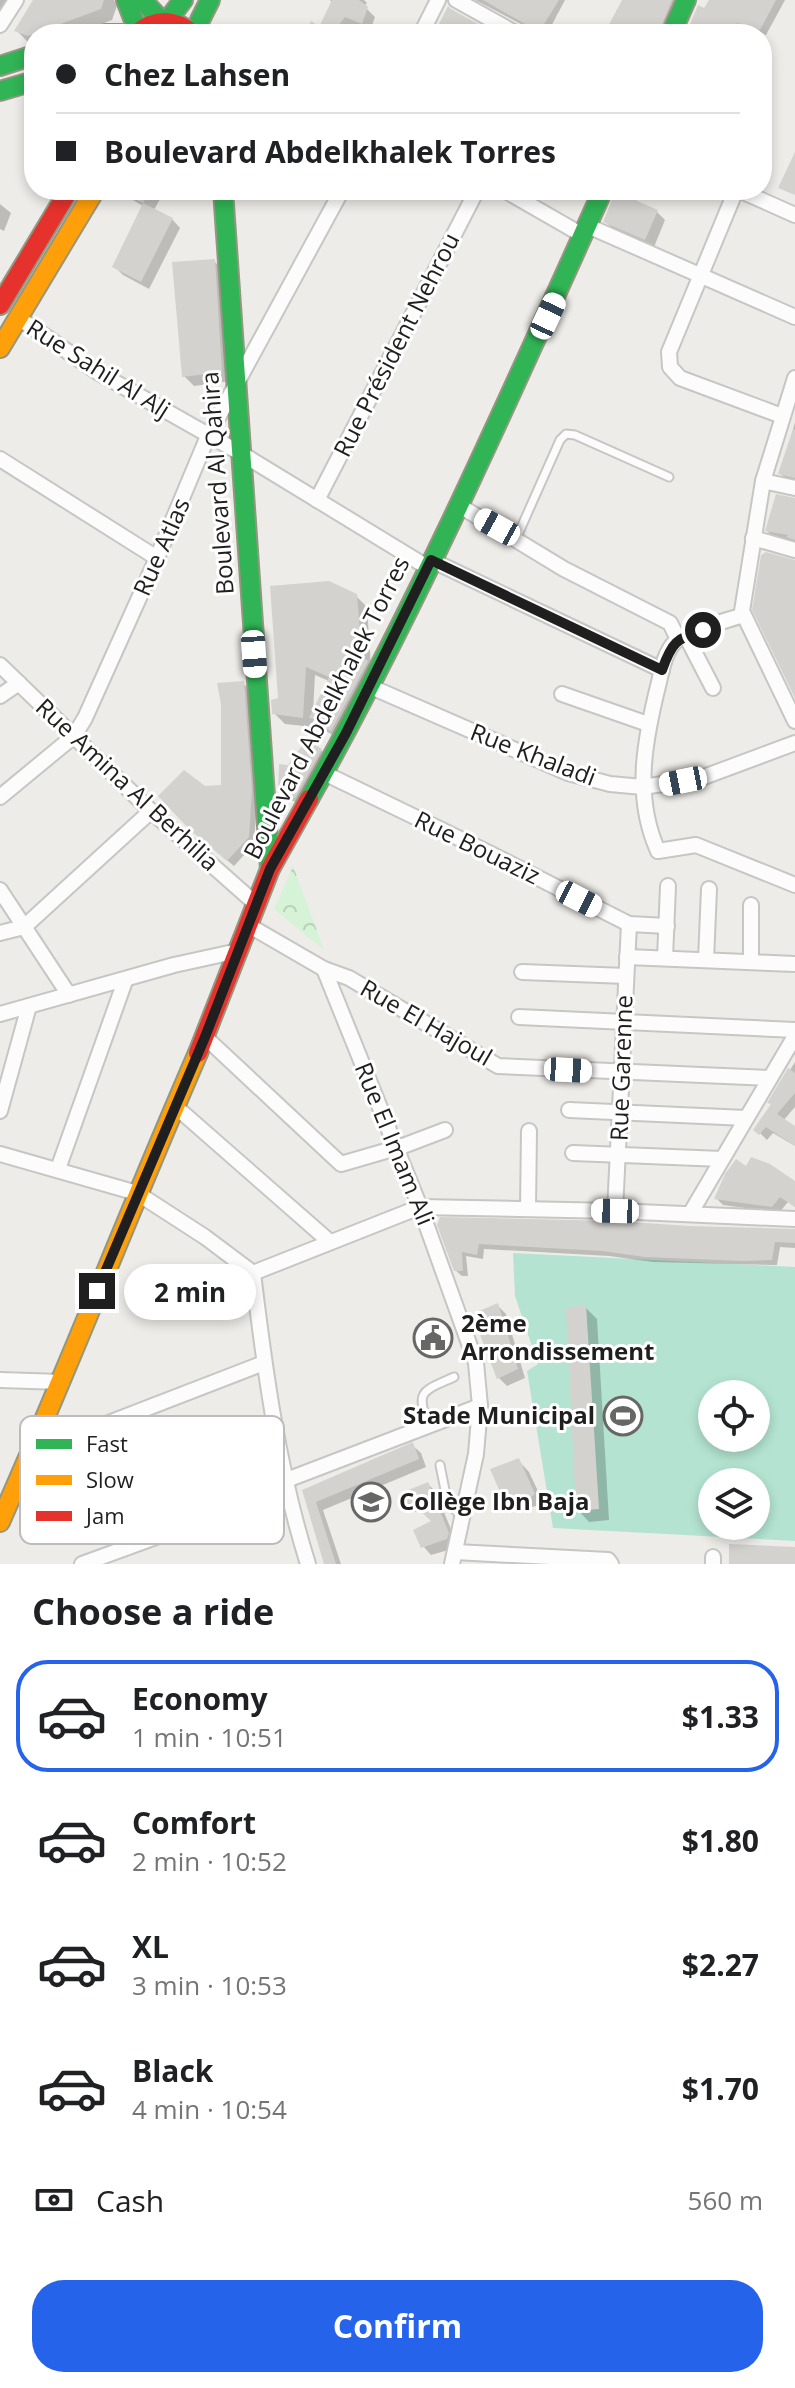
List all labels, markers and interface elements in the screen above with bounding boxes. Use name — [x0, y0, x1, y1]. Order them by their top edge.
text: Chez Lahsen — [104, 54, 290, 95]
text: Boulevard Abdelkhalek Torres — [104, 131, 556, 172]
street label: Rue Président Nehrou — [325, 227, 467, 462]
car — [527, 289, 569, 343]
street label: Rue Sahil Al Alj — [21, 310, 177, 425]
street label: Boulevard Al Qahira — [192, 370, 241, 596]
street label: Rue Atlas — [124, 492, 197, 601]
car — [470, 505, 524, 549]
street label: Boulevard Abdelkhalek Torres — [235, 550, 417, 864]
route start — [685, 612, 721, 648]
car — [240, 629, 268, 679]
street label: Rue Amina Al Berhilia — [29, 690, 227, 878]
street label: Rue Khaladi — [466, 715, 601, 793]
car — [657, 765, 709, 797]
street label: Rue Bouaziz — [409, 802, 546, 891]
car — [552, 877, 606, 921]
street label: Rue El Hajoul — [355, 971, 499, 1073]
street label: Rue Garenne — [601, 994, 640, 1142]
street label: Rue El Imam Ali — [348, 1057, 443, 1230]
car — [543, 1057, 593, 1083]
car — [591, 1199, 639, 1223]
callout: 2 min — [125, 1263, 257, 1319]
route end — [79, 1273, 115, 1309]
text: 2 min — [154, 1274, 226, 1310]
place label: 2ème Arrondissement — [461, 1306, 654, 1367]
public building icon: 2ème Arrondissement — [412, 1317, 454, 1359]
map controls — [698, 1380, 770, 1540]
button: locate — [698, 1380, 770, 1452]
sports icon: Stade Municipal — [602, 1395, 644, 1437]
place label: Stade Municipal — [403, 1398, 595, 1431]
legend — [20, 1416, 284, 1544]
text: Fast — [86, 1428, 128, 1458]
text: Slow — [86, 1464, 134, 1494]
button: layers — [698, 1468, 770, 1540]
school or university icon: Collège Ibn Baja — [350, 1481, 392, 1523]
place label: Collège Ibn Baja — [399, 1484, 590, 1517]
text: Jam — [84, 1500, 125, 1530]
text: Choose a ride — [32, 1587, 274, 1636]
text: Economy — [132, 1678, 268, 1719]
icon: car — [36, 1680, 108, 1752]
text: $1.33 — [682, 1696, 759, 1737]
text: 1 min · 10:51 — [132, 1719, 287, 1755]
text: Comfort — [132, 1802, 256, 1843]
icon: car — [36, 1804, 108, 1876]
text: $1.80 — [682, 1820, 759, 1861]
text: 2 min · 10:52 — [132, 1843, 287, 1879]
text: XL — [132, 1926, 169, 1967]
icon: car — [36, 1928, 108, 2000]
text: $2.27 — [682, 1944, 759, 1985]
text: 3 min · 10:53 — [132, 1967, 287, 2003]
text: Black — [132, 2050, 213, 2091]
icon: car — [36, 2052, 108, 2124]
text: $1.70 — [682, 2068, 759, 2109]
text: 4 min · 10:54 — [132, 2091, 287, 2127]
icon: cash — [32, 2178, 76, 2222]
text: Cash — [96, 2180, 164, 2221]
text: 560 m — [688, 2182, 763, 2218]
button: Confirm — [32, 2280, 763, 2372]

